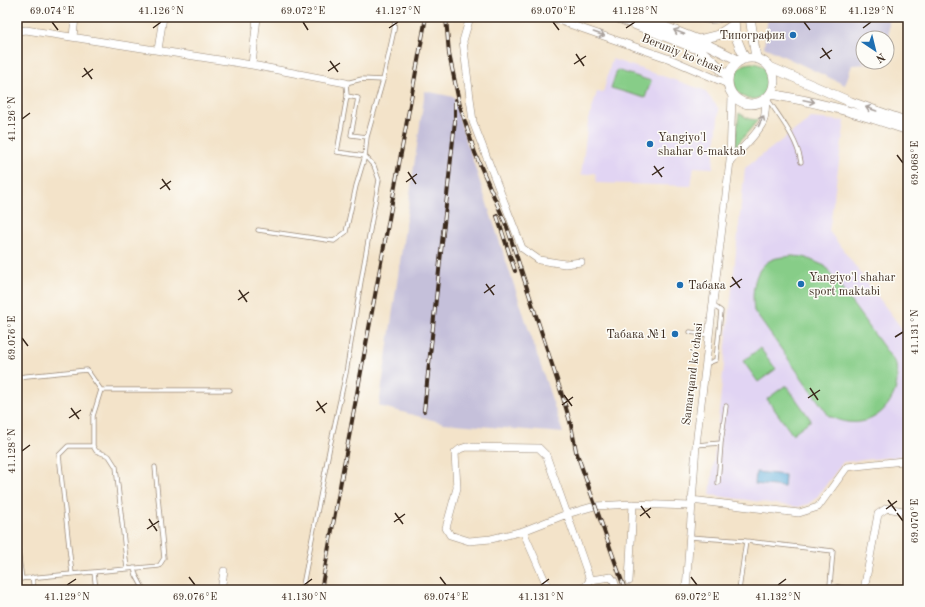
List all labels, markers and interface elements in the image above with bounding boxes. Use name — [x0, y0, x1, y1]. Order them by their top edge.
text: 69.074°E — [30, 6, 74, 16]
text: 41.126°N — [138, 6, 184, 16]
text: 69.072°E — [281, 6, 325, 16]
text: 41.127°N — [375, 6, 421, 16]
text: 69.070°E — [531, 6, 575, 16]
text: 41.128°N — [612, 6, 658, 16]
text: 69.068°E — [782, 6, 826, 16]
text: 41.129°N — [848, 6, 894, 16]
one-way arrow — [674, 28, 686, 36]
place label: Типография — [719, 30, 785, 42]
marker: Типография — [788, 30, 798, 40]
north arrow — [855, 30, 895, 70]
one-way arrow — [592, 31, 604, 39]
street label: Beruniy ko'chasi — [640, 32, 724, 76]
text: N — [873, 50, 886, 64]
text: 41.126°N — [7, 96, 17, 142]
one-way arrow — [802, 98, 815, 106]
one-way arrow — [865, 105, 878, 112]
one-way arrow — [758, 116, 765, 128]
place label: Yangiyo'l shahar 6-maktab — [658, 132, 746, 158]
marker: Yangiyo'l shahar 6-maktab — [645, 139, 655, 149]
text: 69.068°E — [910, 141, 920, 185]
place label: Yangiyo'l shahar sport maktabi — [809, 272, 895, 298]
marker: Yangiyo'l shahar sport maktabi — [796, 279, 806, 289]
marker: Табака — [675, 280, 685, 290]
place label: Табака — [688, 280, 726, 292]
text: 41.131°N — [910, 309, 920, 355]
text: 69.076°E — [7, 316, 17, 360]
street label: Samarqand ko'chasi — [681, 322, 705, 426]
place label: Табака №1 — [606, 329, 667, 341]
marker: Табака №1 — [670, 329, 680, 339]
text: 41.128°N — [7, 428, 17, 474]
text: 69.070°E — [910, 499, 920, 543]
text: 41.129°N — [44, 592, 90, 602]
text: 69.076°E — [173, 592, 217, 602]
text: 41.130°N — [281, 592, 327, 602]
text: 69.074°E — [424, 592, 468, 602]
text: 41.131°N — [518, 592, 564, 602]
text: 69.072°E — [675, 592, 719, 602]
text: 41.132°N — [755, 592, 801, 602]

